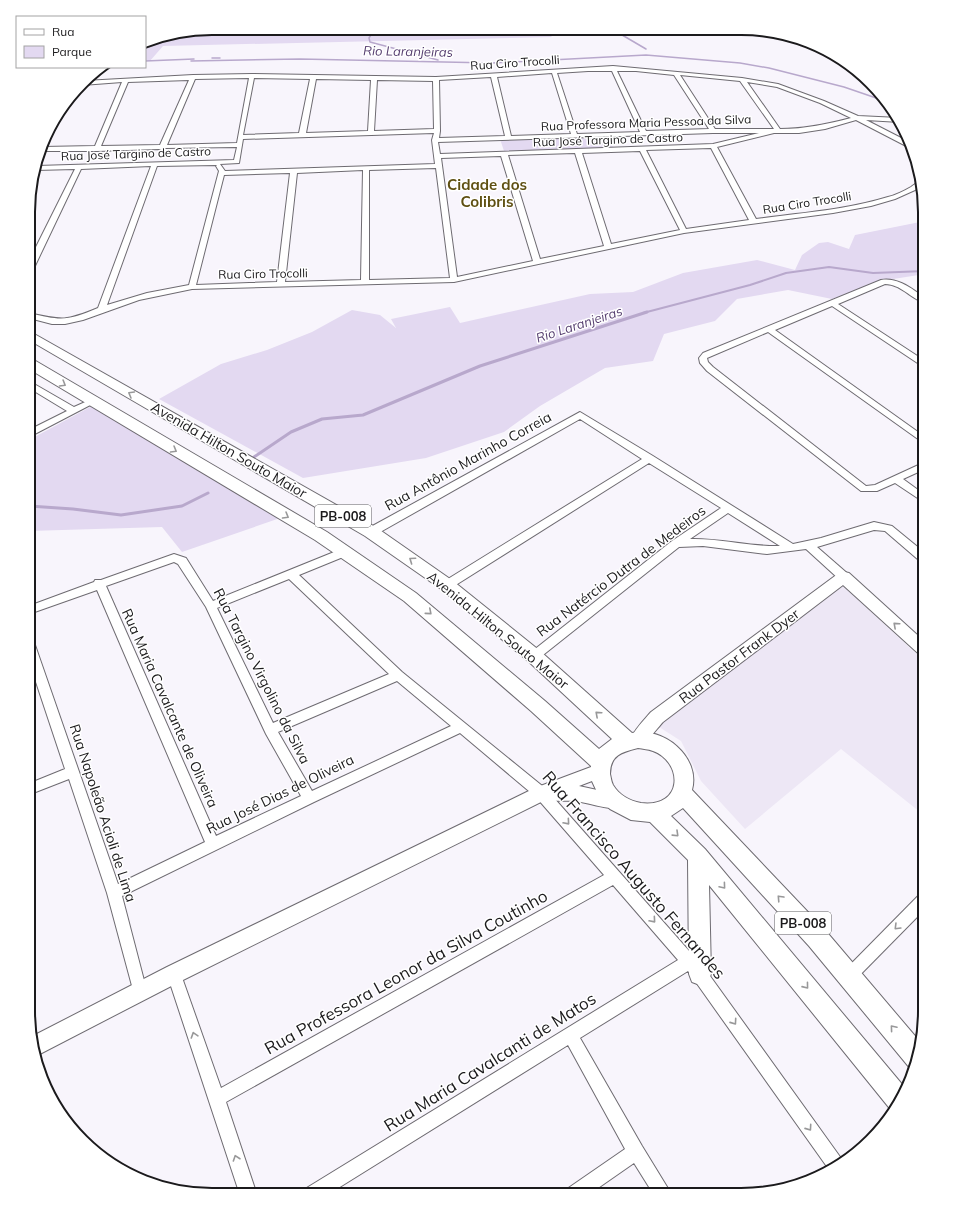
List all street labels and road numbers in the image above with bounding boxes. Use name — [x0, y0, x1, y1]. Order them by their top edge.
street label: Rua Ciro Trocolli — [470, 52, 560, 73]
street label: Rua Professora Maria Pessoa da Silva — [541, 111, 751, 134]
street label: Rua José Targino de Castro — [533, 129, 683, 150]
street label: Rua José Targino de Castro — [61, 143, 211, 164]
street label: Rua Ciro Trocolli — [762, 188, 852, 217]
street label: Rua Ciro Trocolli — [218, 265, 308, 282]
street label: Avenida Hilton Souto Maior — [148, 398, 311, 503]
street label: Rua Antônio Marinho Correia — [382, 408, 554, 514]
street label: Rua Natércio Dutra de Medeiros — [533, 501, 709, 641]
road number: PB-008 — [315, 505, 371, 527]
street label: Avenida Hilton Souto Maior — [424, 567, 573, 693]
street label: Rua Targino Virgolino da Silva — [210, 585, 314, 767]
street label: Rua Pastor Frank Dyer — [675, 604, 803, 707]
street label: Rua Maria Cavalcante de Oliveira — [118, 606, 222, 810]
street label: Rua Napoleão Acioli de Lima — [66, 722, 140, 904]
street label: Rua José Dias de Oliveira — [203, 750, 357, 838]
street label: Rua Francisco Augusto Fernandes — [538, 766, 730, 983]
street label: Rua Professora Leonor da Silva Coutinho — [261, 885, 551, 1058]
road number: PB-008 — [775, 912, 831, 934]
street label: Rua Maria Cavalcanti de Matos — [380, 987, 600, 1136]

